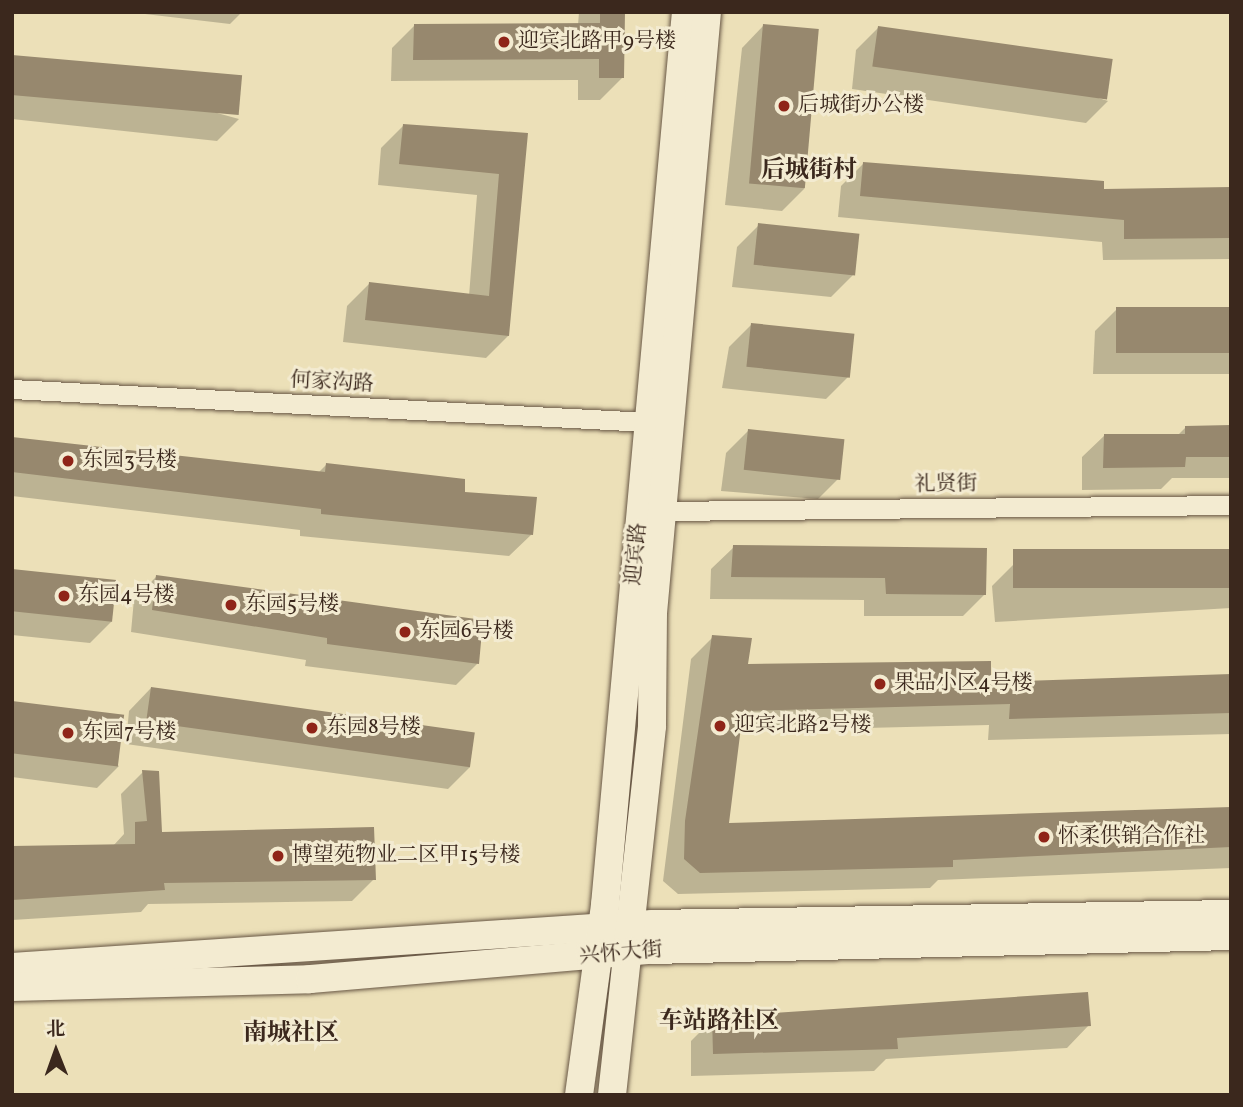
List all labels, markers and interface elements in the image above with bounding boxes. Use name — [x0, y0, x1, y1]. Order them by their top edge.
place label: 迎宾北路甲9号楼 — [518, 29, 676, 55]
marker: 迎宾北路甲9号楼 — [496, 34, 512, 50]
place label: 后城街办公楼 — [798, 93, 924, 119]
marker: 后城街办公楼 — [776, 98, 792, 114]
district label: 后城街村 — [761, 158, 857, 186]
street label: 何家沟路 — [289, 368, 375, 398]
place label: 东园3号楼 — [82, 448, 177, 474]
marker: 东园3号楼 — [60, 453, 76, 469]
street label: 礼贤街 — [914, 472, 978, 498]
street label: 迎宾路 — [622, 522, 652, 586]
place label: 东园4号楼 — [78, 583, 175, 609]
marker: 东园4号楼 — [56, 588, 72, 604]
place label: 东园5号楼 — [245, 592, 339, 618]
marker: 东园5号楼 — [223, 597, 239, 613]
place label: 东园6号楼 — [419, 619, 514, 645]
marker: 东园6号楼 — [397, 624, 413, 640]
place label: 果品小区4号楼 — [894, 671, 1033, 697]
marker: 果品小区4号楼 — [872, 676, 888, 692]
place label: 迎宾北路2号楼 — [734, 713, 871, 739]
place label: 东园8号楼 — [326, 715, 421, 741]
marker: 迎宾北路2号楼 — [712, 718, 728, 734]
place label: 东园7号楼 — [82, 720, 176, 746]
marker: 东园8号楼 — [304, 720, 320, 736]
marker: 东园7号楼 — [60, 725, 76, 741]
place label: 怀柔供销合作社 — [1058, 824, 1205, 850]
marker: 怀柔供销合作社 — [1036, 829, 1052, 845]
place label: 博望苑物业二区甲15号楼 — [292, 843, 520, 869]
marker: 博望苑物业二区甲15号楼 — [270, 848, 286, 864]
street label: 兴怀大街 — [578, 938, 664, 970]
district label: 车站路社区 — [659, 1009, 779, 1037]
north arrow — [21, 1016, 91, 1086]
text: 北 — [46, 1017, 65, 1043]
district label: 南城社区 — [243, 1021, 339, 1049]

